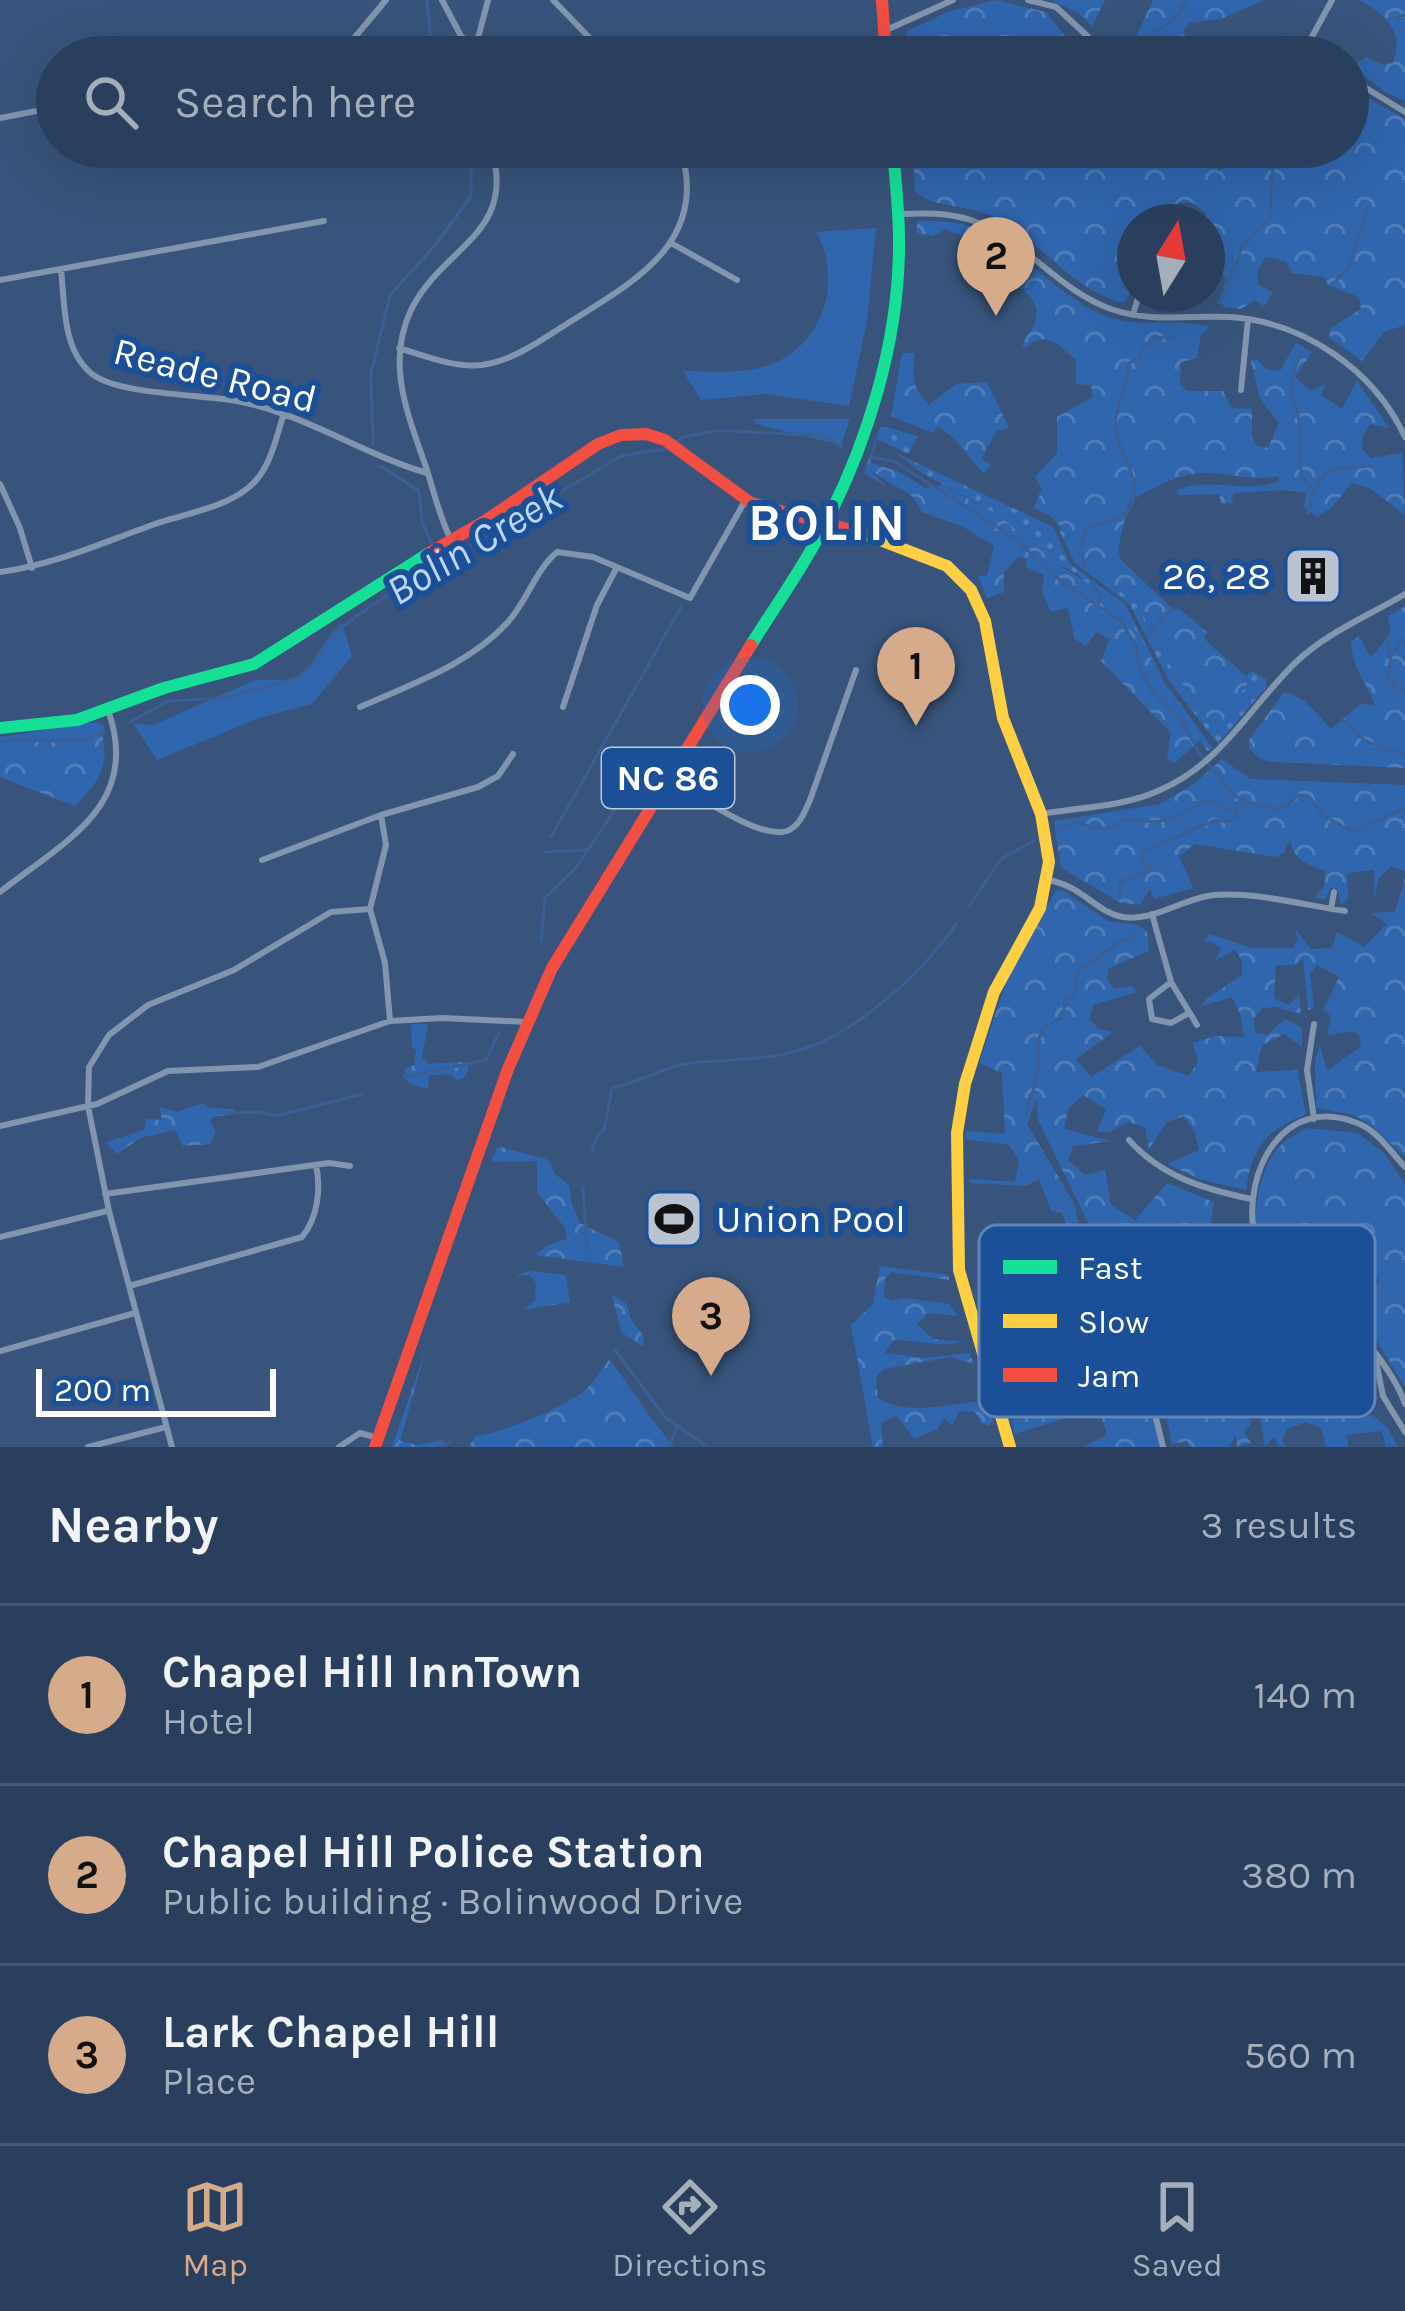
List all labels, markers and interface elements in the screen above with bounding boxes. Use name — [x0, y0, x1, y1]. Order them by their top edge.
search box — [36, 36, 1369, 168]
icon: search — [78, 69, 144, 135]
text: Search here — [174, 76, 416, 128]
north arrow — [1117, 204, 1225, 312]
pin: 2 — [957, 217, 1035, 316]
street label: Reade Road — [109, 328, 321, 422]
water label: Bolin Creek — [377, 472, 571, 616]
district label: BOLIN — [748, 493, 908, 553]
building icon: 26, 28 — [1282, 545, 1344, 607]
place label: 26, 28 — [1162, 553, 1271, 599]
pin: 1 — [877, 627, 955, 726]
your location — [720, 675, 780, 735]
road number: NC 86 — [602, 748, 734, 808]
sports icon: Union Pool — [643, 1188, 705, 1250]
place label: Union Pool — [716, 1196, 906, 1242]
legend — [979, 1225, 1375, 1417]
text: Fast — [1078, 1249, 1142, 1287]
pin: 3 — [672, 1277, 750, 1376]
text: Slow — [1078, 1303, 1149, 1341]
text: Jam — [1078, 1357, 1140, 1395]
scale bar — [36, 1363, 276, 1416]
text: 200 m — [54, 1371, 151, 1409]
text: Nearby — [48, 1495, 218, 1555]
text: 3 results — [1200, 1502, 1357, 1548]
text: Chapel Hill InnTown — [162, 1646, 582, 1698]
text: 1 — [80, 1672, 94, 1718]
text: 140 m — [1253, 1672, 1357, 1718]
text: Hotel — [162, 1698, 255, 1744]
text: Chapel Hill Police Station — [162, 1826, 704, 1878]
text: 2 — [75, 1852, 99, 1898]
text: 380 m — [1241, 1852, 1357, 1898]
text: Public building · Bolinwood Drive — [162, 1878, 743, 1924]
text: Lark Chapel Hill — [162, 2006, 499, 2058]
text: 3 — [75, 2032, 99, 2078]
text: 560 m — [1244, 2032, 1357, 2078]
text: Place — [162, 2058, 256, 2104]
tab: Map — [182, 2174, 248, 2284]
tab: Directions — [612, 2174, 767, 2284]
tab: Saved — [1132, 2174, 1223, 2284]

